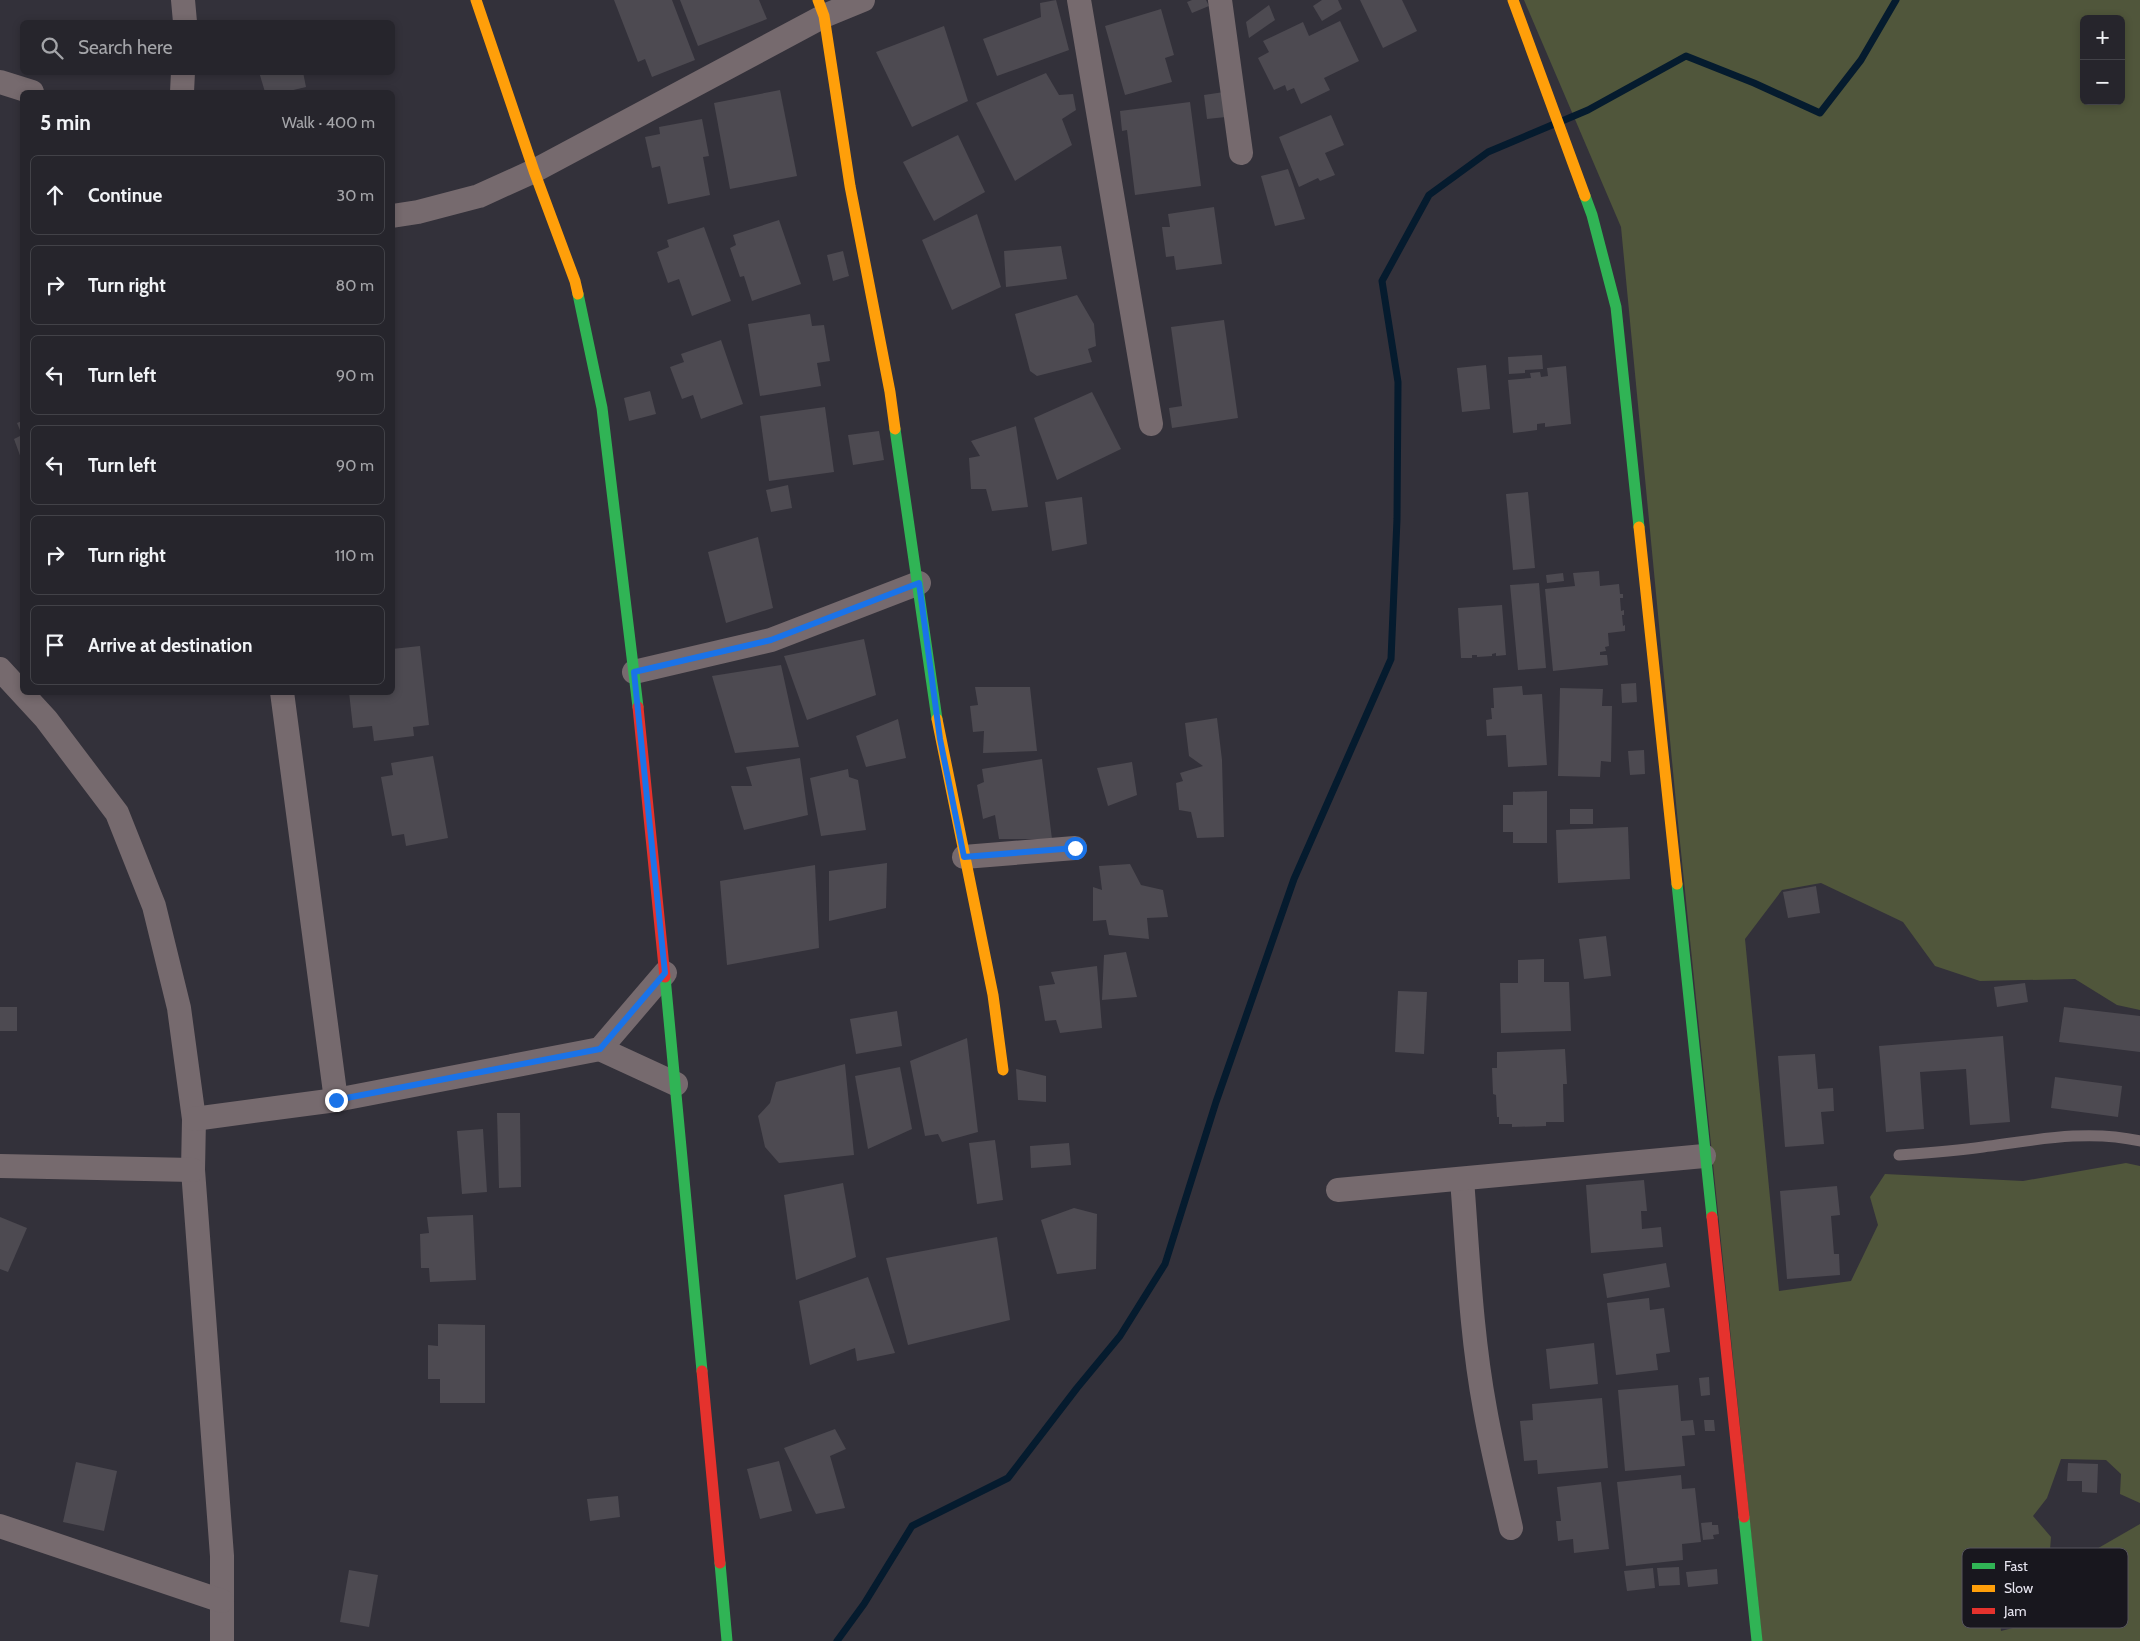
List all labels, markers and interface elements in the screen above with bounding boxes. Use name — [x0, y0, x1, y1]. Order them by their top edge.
map controls — [2080, 15, 2125, 105]
button: + — [2080, 15, 2125, 60]
search box — [20, 20, 395, 75]
icon: search — [38, 34, 66, 62]
text: Search here — [78, 36, 172, 59]
button: − — [2080, 60, 2125, 105]
text: 5 min — [40, 110, 91, 135]
text: Walk · 400 m — [282, 113, 375, 132]
icon: ahead — [41, 181, 69, 209]
text: Continue — [88, 184, 162, 207]
text: 30 m — [337, 186, 374, 205]
icon: right — [41, 271, 69, 299]
text: Turn right — [88, 274, 166, 297]
text: 80 m — [336, 276, 374, 295]
icon: left — [41, 361, 69, 389]
text: Turn left — [88, 364, 156, 387]
text: 90 m — [336, 366, 374, 385]
icon: left — [41, 451, 69, 479]
text: Turn left — [88, 454, 156, 477]
text: 90 m — [336, 456, 374, 475]
icon: right — [41, 541, 69, 569]
text: Turn right — [88, 544, 166, 567]
text: 110 m — [335, 546, 374, 565]
icon: arrive — [41, 631, 69, 659]
text: Arrive at destination — [88, 634, 252, 657]
route start — [1064, 837, 1087, 860]
route end — [325, 1089, 348, 1112]
legend — [1962, 1548, 2128, 1628]
text: Fast — [2004, 1557, 2028, 1575]
text: Slow — [2004, 1579, 2033, 1597]
text: Jam — [2003, 1602, 2026, 1620]

